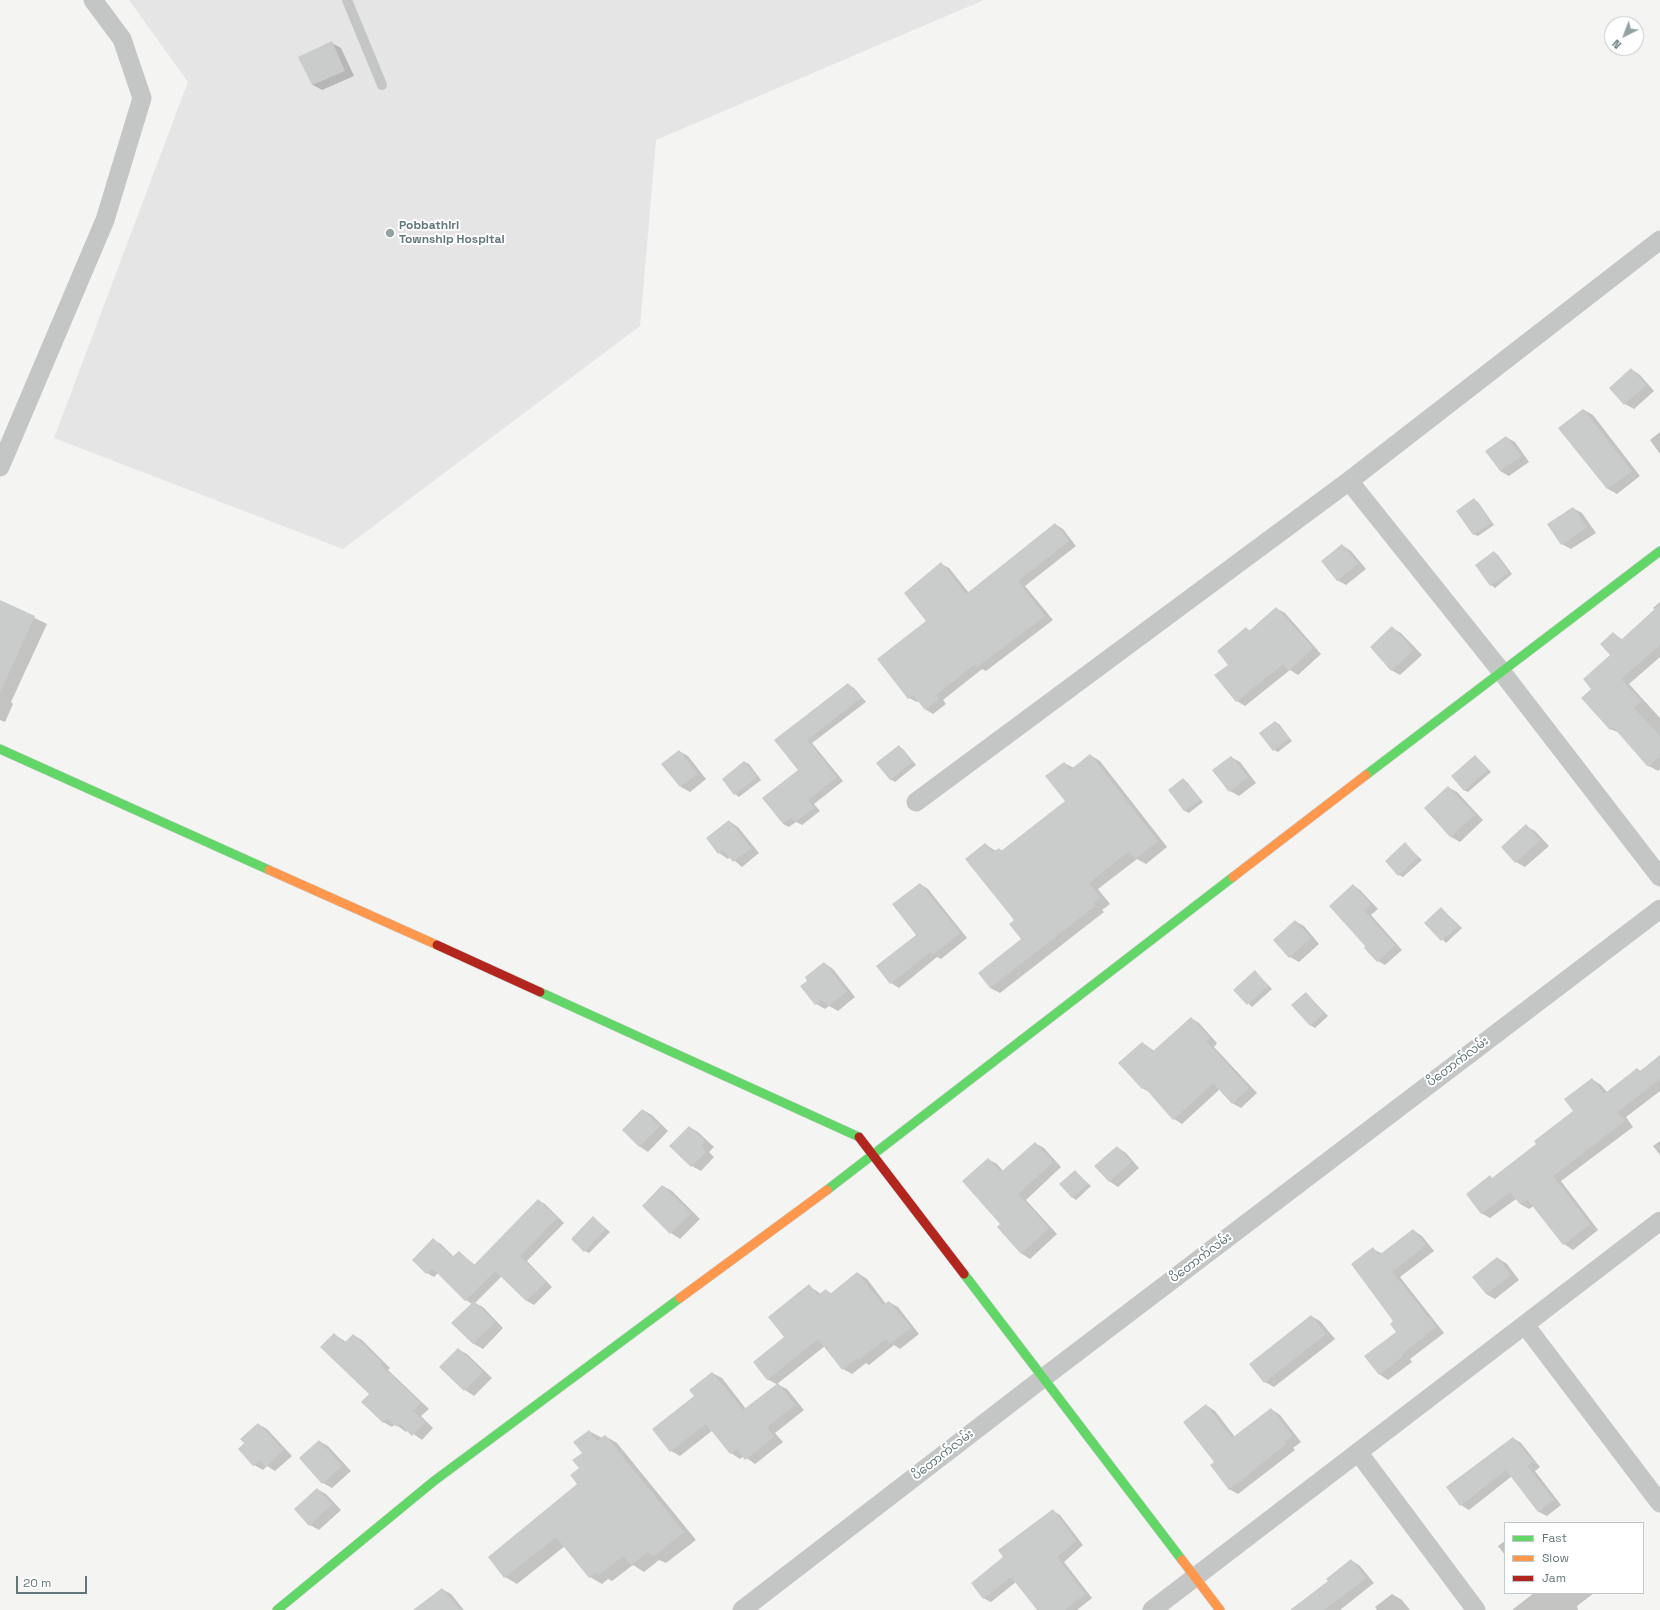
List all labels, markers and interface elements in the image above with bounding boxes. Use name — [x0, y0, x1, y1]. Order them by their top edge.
north arrow — [1604, 16, 1644, 56]
text: N — [1609, 37, 1624, 52]
place label: Pobbathiri Township Hospital — [399, 219, 505, 247]
marker: Pobbathiri Township Hospital — [384, 227, 396, 239]
street label: ပိတောက်လမ်း — [1424, 1034, 1492, 1090]
street label: ပိတောက်လမ်း — [1167, 1230, 1235, 1286]
street label: ပိတောက်လမ်း — [910, 1427, 976, 1483]
legend — [1504, 1522, 1644, 1594]
text: Fast — [1542, 1530, 1567, 1546]
text: Slow — [1542, 1550, 1569, 1566]
scale bar — [18, 1568, 89, 1594]
text: Jam — [1542, 1570, 1566, 1586]
text: 20 m — [23, 1575, 51, 1591]

